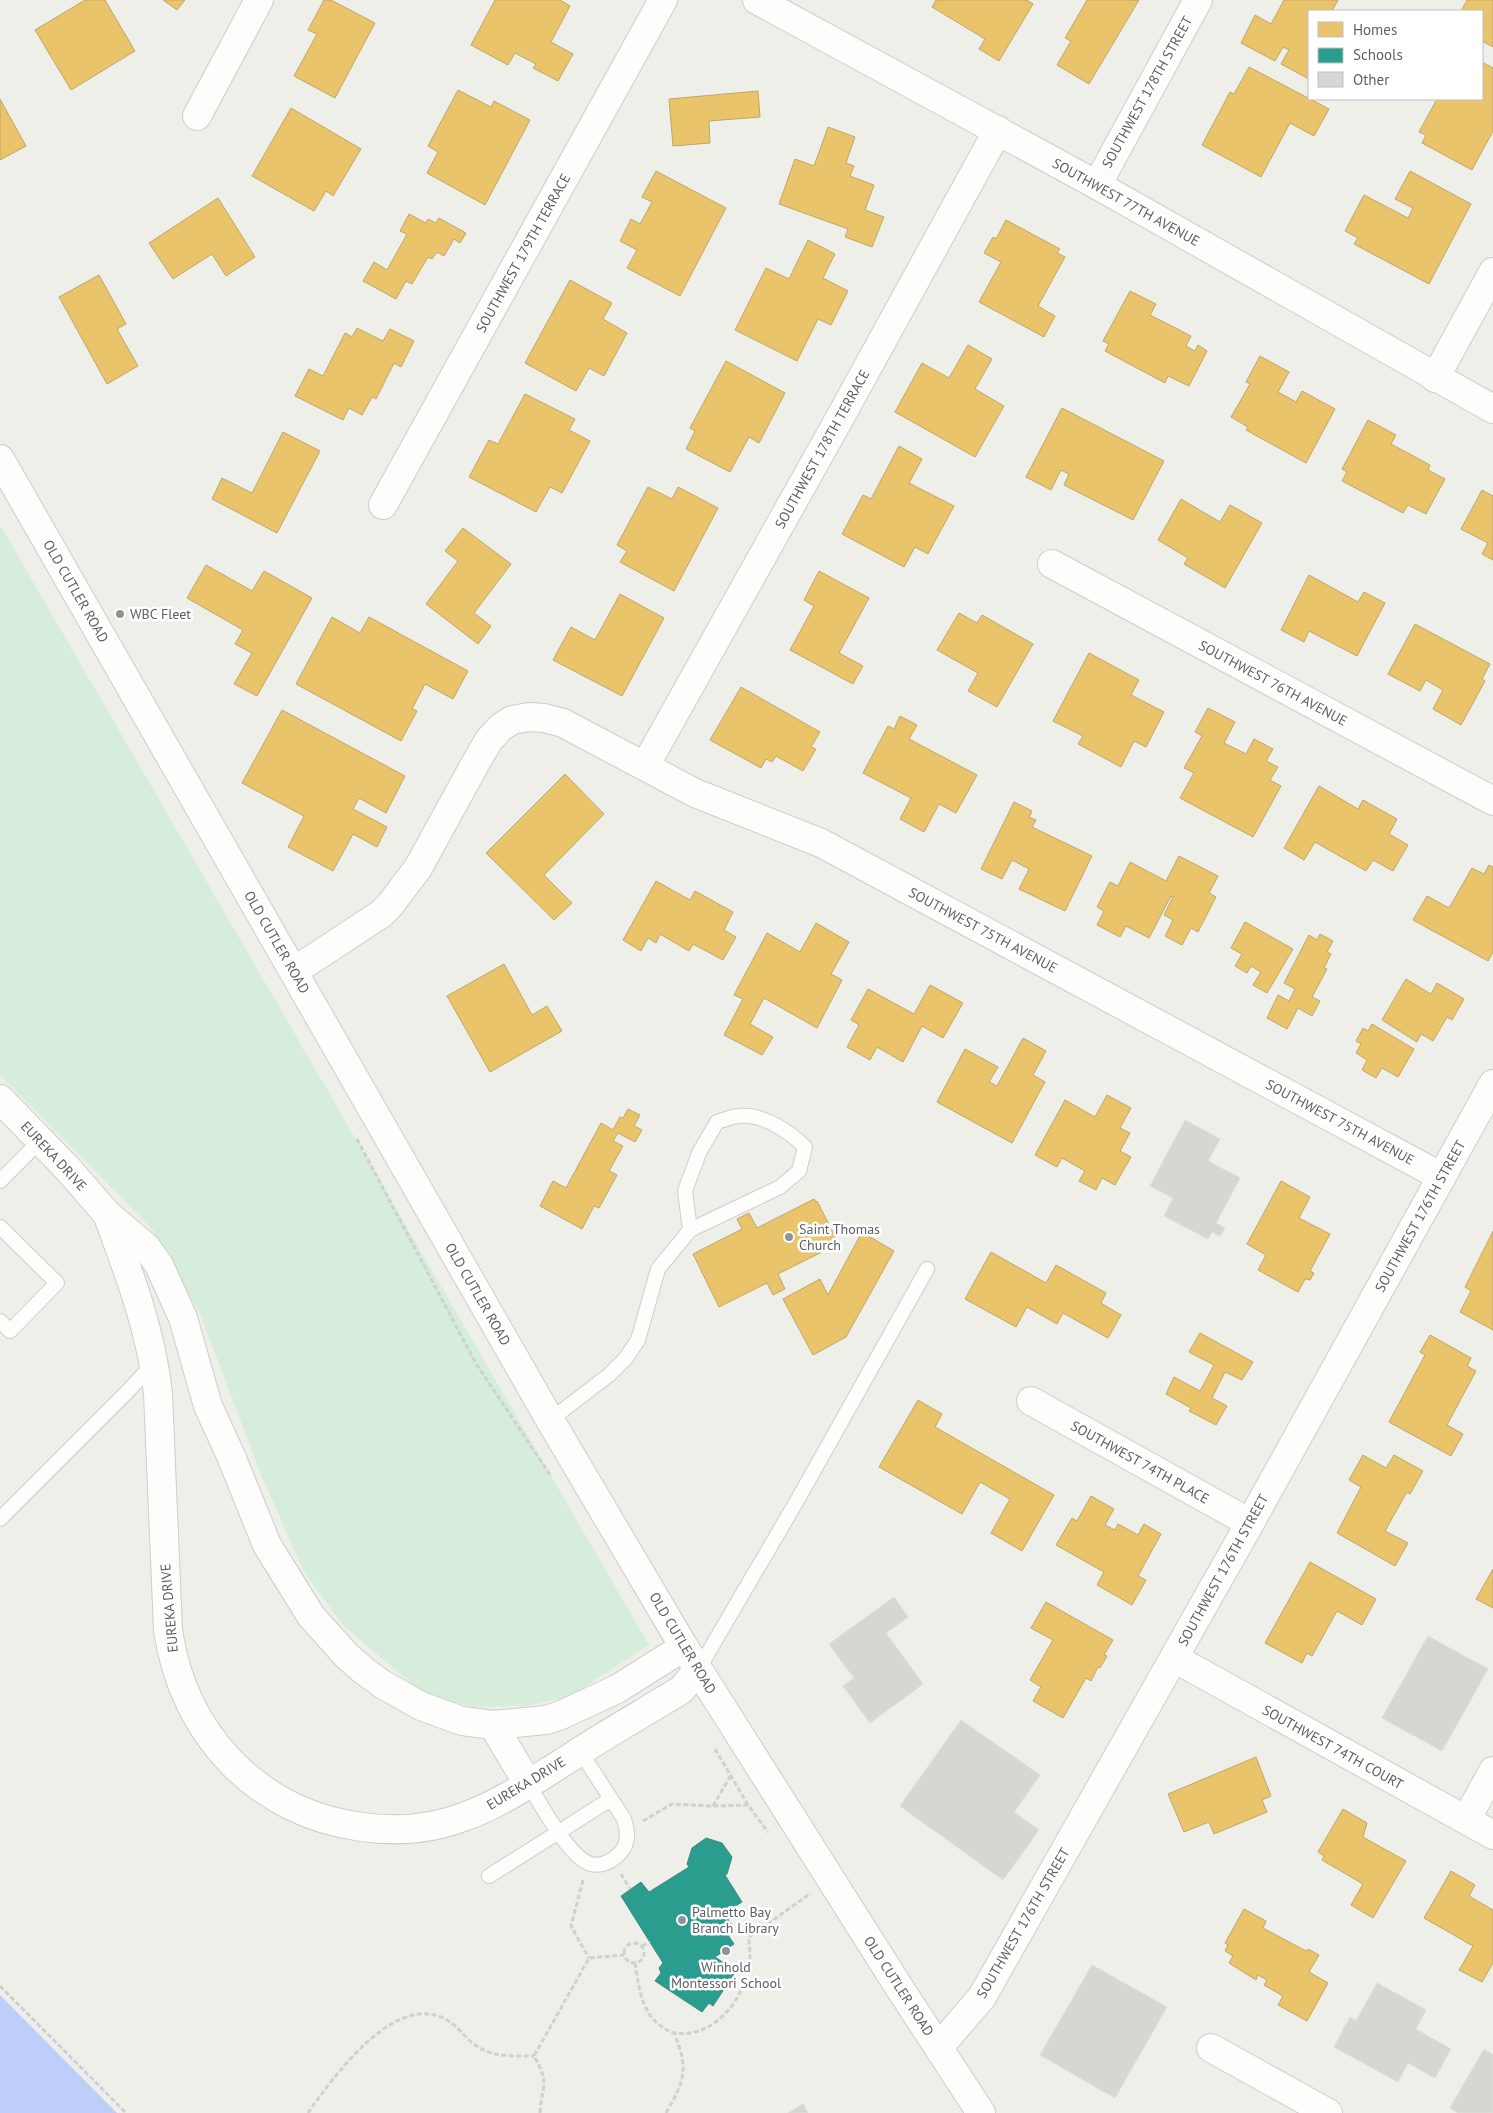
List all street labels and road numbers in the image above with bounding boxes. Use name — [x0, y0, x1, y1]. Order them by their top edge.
street label: SOUTHWEST 178TH STREET — [1098, 13, 1196, 171]
street label: SOUTHWEST 77TH AVENUE — [1049, 154, 1203, 250]
street label: SOUTHWEST 179TH TERRACE — [472, 170, 574, 336]
street label: SOUTHWEST 178TH TERRACE — [771, 366, 873, 532]
street label: OLD CUTLER ROAD — [39, 536, 113, 646]
street label: SOUTHWEST 76TH AVENUE — [1196, 636, 1350, 730]
street label: SOUTHWEST 75TH AVENUE — [906, 883, 1060, 977]
street label: OLD CUTLER ROAD — [240, 887, 314, 997]
street label: SOUTHWEST 75TH AVENUE — [1263, 1075, 1417, 1169]
street label: EUREKA DRIVE — [17, 1117, 91, 1195]
street label: SOUTHWEST 176TH STREET — [1371, 1137, 1469, 1295]
street label: OLD CUTLER ROAD — [441, 1239, 515, 1349]
street label: SOUTHWEST 74TH PLACE — [1068, 1416, 1212, 1508]
street label: SOUTHWEST 176TH STREET — [1174, 1491, 1272, 1649]
street label: EUREKA DRIVE — [156, 1563, 182, 1653]
street label: OLD CUTLER ROAD — [645, 1589, 721, 1697]
street label: SOUTHWEST 74TH COURT — [1259, 1701, 1407, 1793]
street label: EUREKA DRIVE — [483, 1752, 569, 1814]
street label: SOUTHWEST 176TH STREET — [972, 1844, 1074, 2002]
street label: OLD CUTLER ROAD — [860, 1933, 938, 2039]

